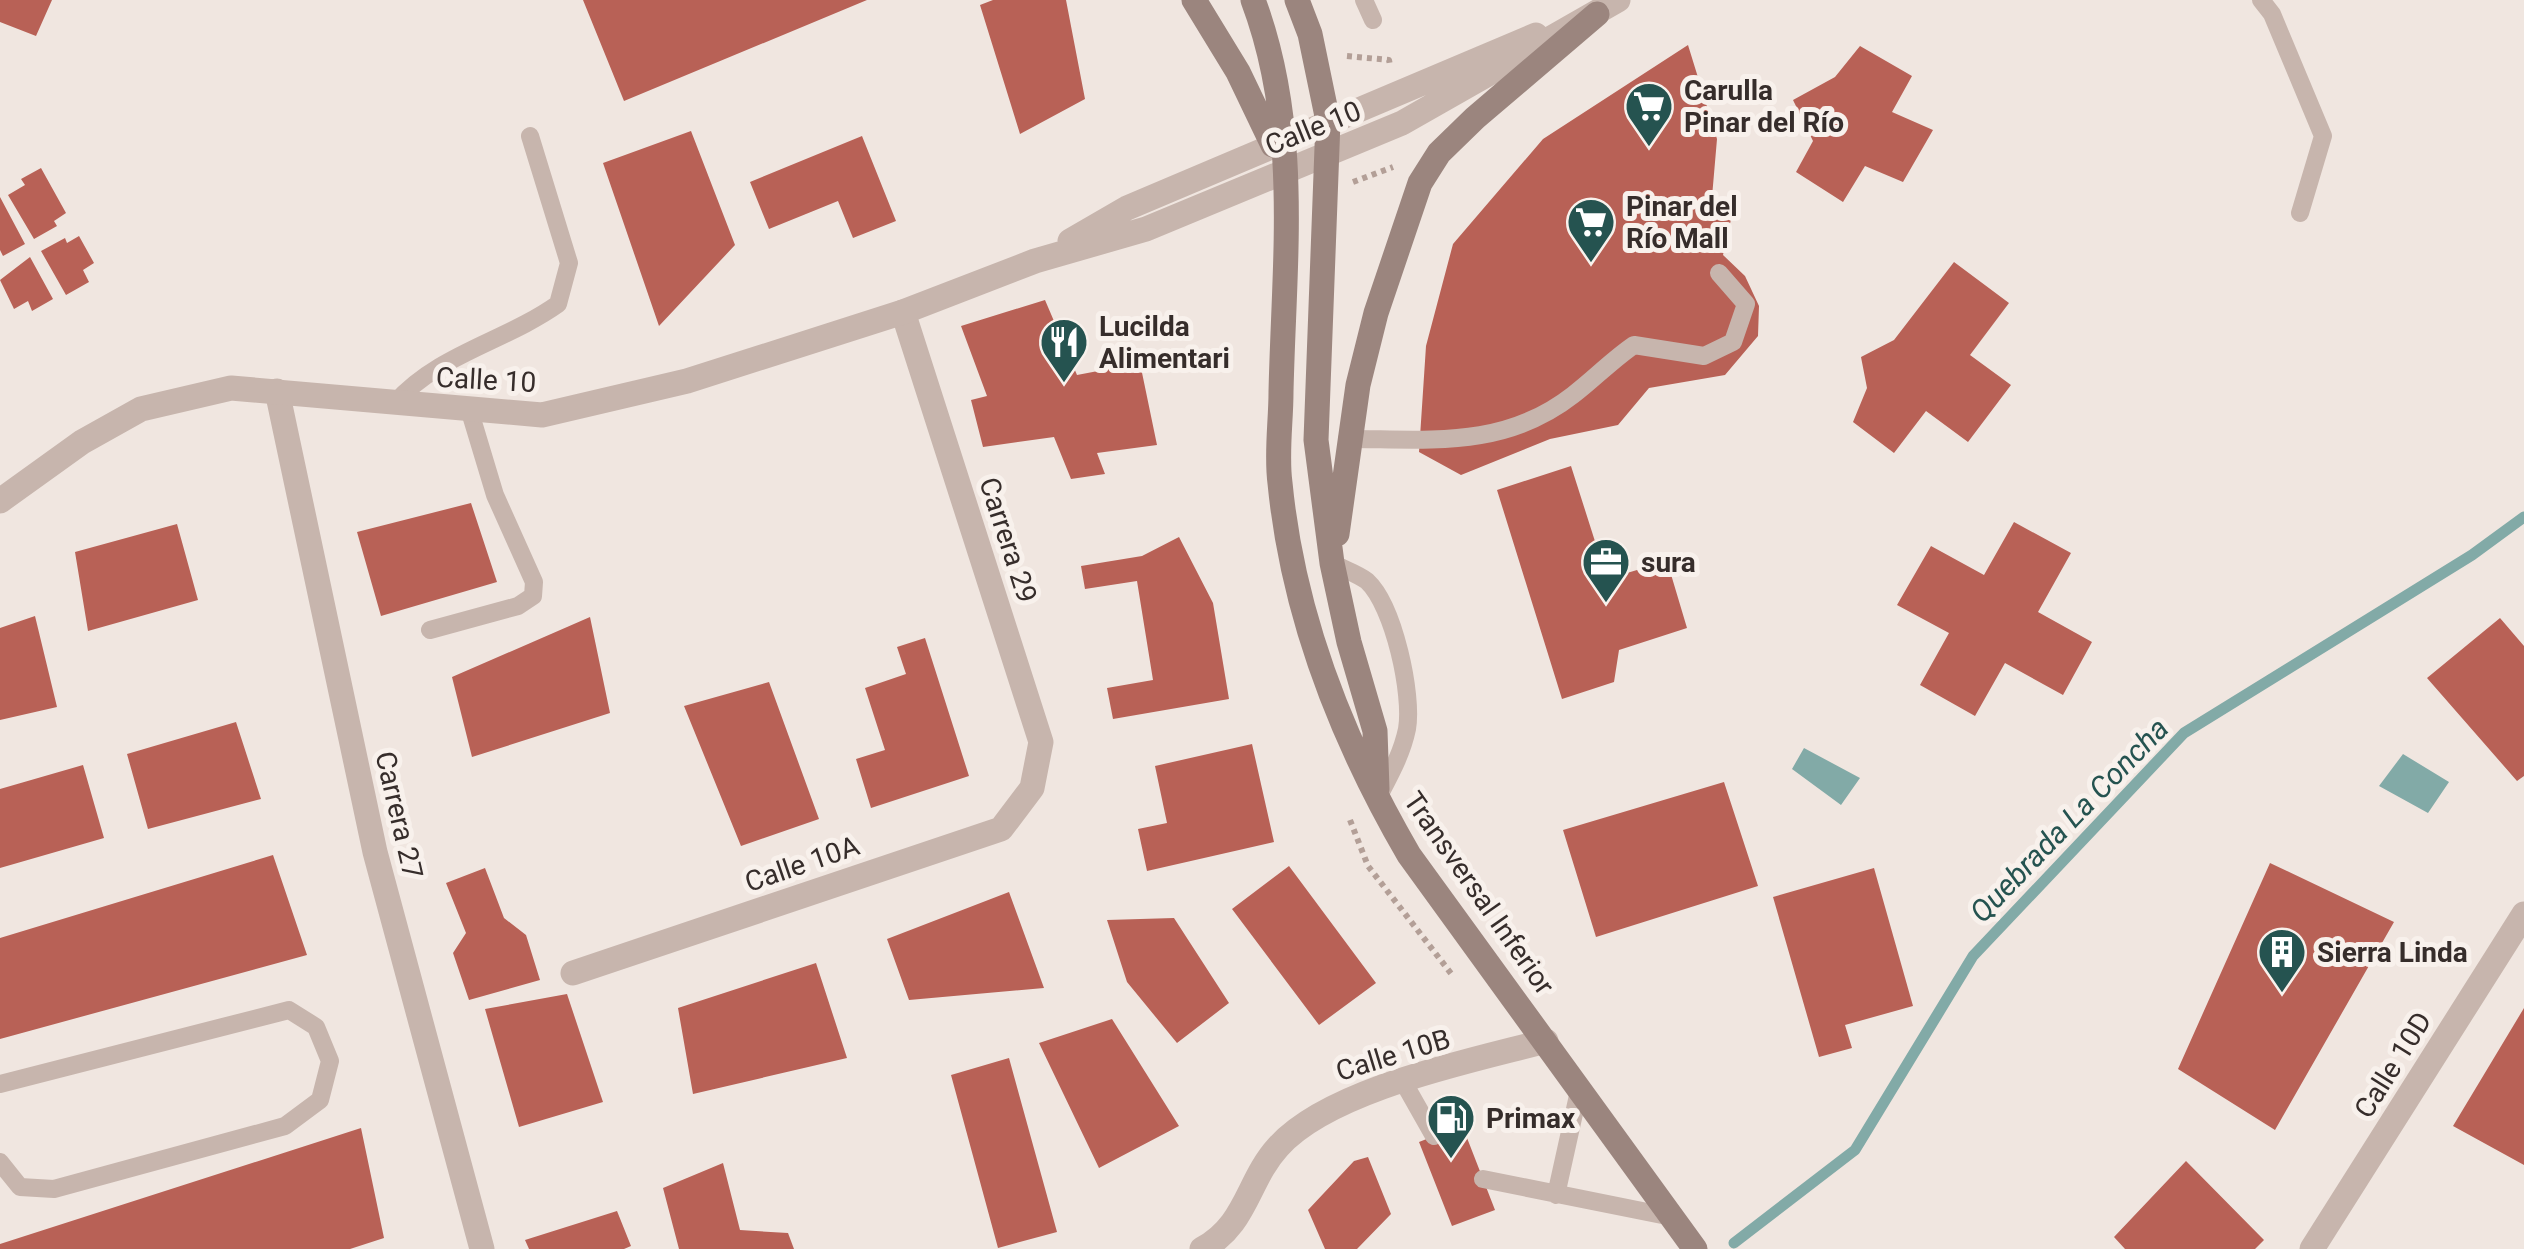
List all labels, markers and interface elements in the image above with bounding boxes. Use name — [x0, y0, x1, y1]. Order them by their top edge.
place label: Carulla Pinar del Río — [1684, 74, 1844, 139]
supermarket icon: Carulla Pinar del Río — [1623, 80, 1675, 148]
street label: Calle 10 — [1260, 94, 1366, 162]
place label: Pinar del Río Mall — [1626, 190, 1738, 255]
supermarket icon: Pinar del Río Mall — [1565, 196, 1617, 264]
place label: Lucilda Alimentari — [1099, 310, 1230, 375]
restaurant icon: Lucilda Alimentari — [1038, 316, 1090, 384]
street label: Calle 10 — [435, 361, 537, 399]
street label: Carrera 29 — [972, 473, 1044, 607]
office icon: sura — [1580, 536, 1632, 604]
place label: sura — [1641, 546, 1696, 579]
water label: Quebrada La Concha — [1963, 711, 2175, 929]
street label: Carrera 27 — [368, 748, 430, 882]
street label: Transversal Inferior — [1397, 785, 1562, 1001]
street label: Calle 10A — [741, 829, 863, 899]
building icon: Sierra Linda — [2256, 926, 2308, 994]
place label: Sierra Linda — [2317, 936, 2468, 969]
street label: Calle 10D — [2348, 1006, 2438, 1124]
street label: Calle 10B — [1332, 1022, 1454, 1088]
fuel station icon: Primax — [1425, 1092, 1477, 1160]
place label: Primax — [1486, 1102, 1576, 1135]

